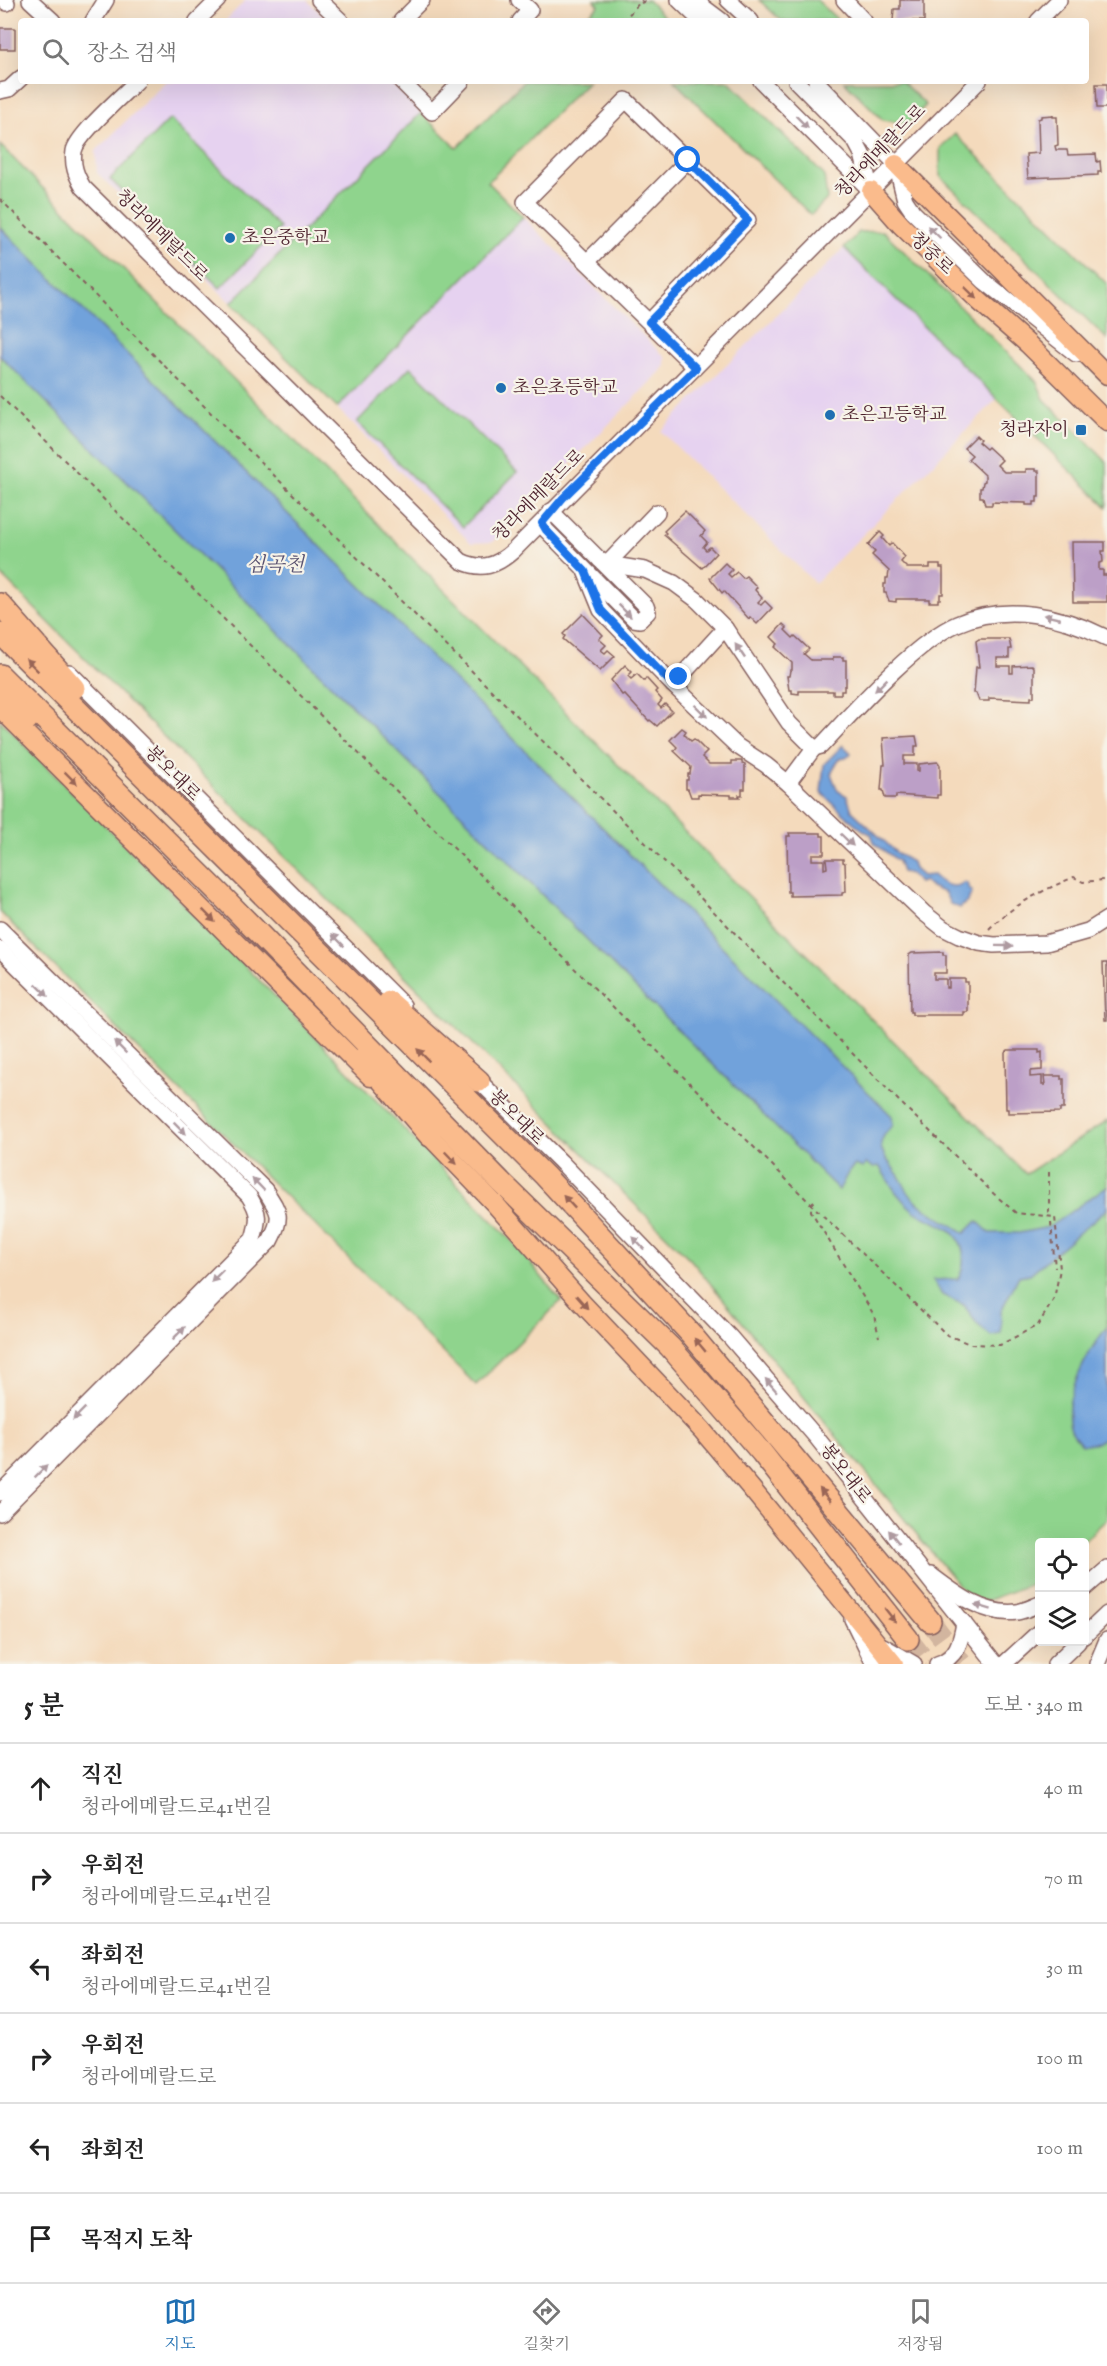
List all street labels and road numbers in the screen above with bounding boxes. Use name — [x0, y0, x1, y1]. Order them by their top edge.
street label: 청라에메랄드로 — [830, 100, 932, 204]
street label: 청라에메랄드로 — [110, 185, 212, 287]
street label: 청중로 — [904, 228, 958, 280]
street label: 청라에메랄드로 — [488, 445, 590, 547]
street label: 봉오대로 — [139, 741, 205, 807]
street label: 봉오대로 — [483, 1085, 549, 1151]
street label: 봉오대로 — [815, 1440, 875, 1508]

